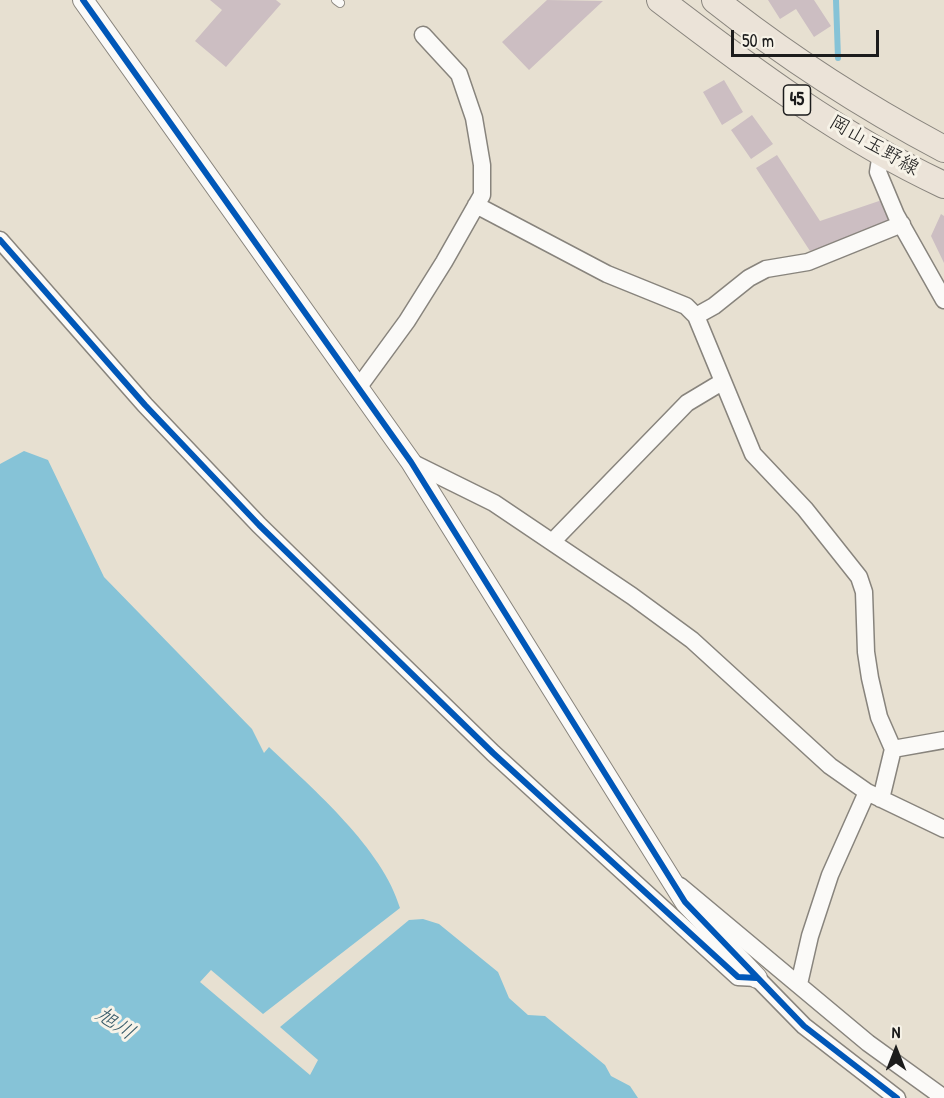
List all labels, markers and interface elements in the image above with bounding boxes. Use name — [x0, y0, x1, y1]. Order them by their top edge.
scale bar — [734, 18, 882, 56]
text: 50 m — [742, 28, 774, 53]
road number: 45 — [784, 85, 810, 115]
street label: 岡山玉野線 — [825, 111, 923, 181]
water label: 旭川 — [91, 1002, 139, 1046]
north arrow — [866, 1020, 926, 1080]
text: N — [892, 1021, 900, 1043]

